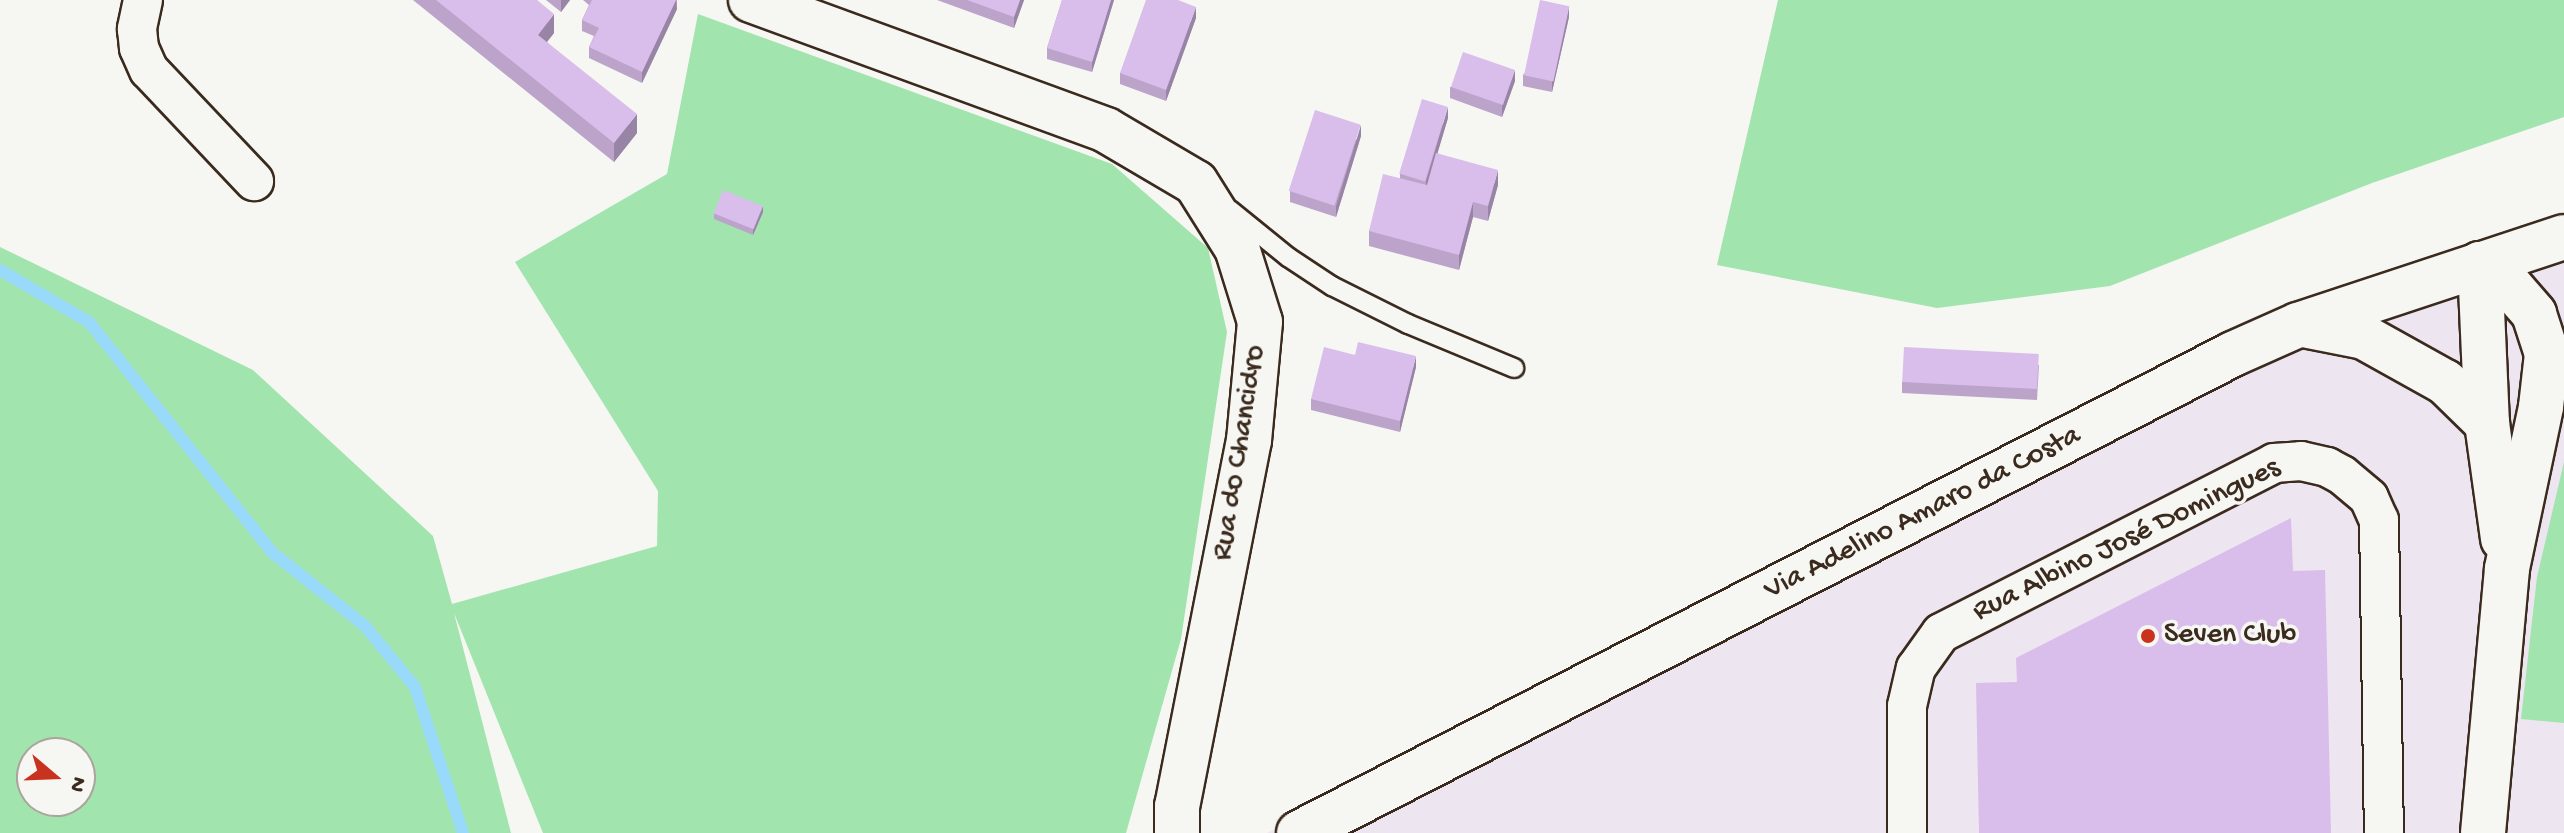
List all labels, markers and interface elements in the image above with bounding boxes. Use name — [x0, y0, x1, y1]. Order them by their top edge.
street label: Rua do Chancidro — [1206, 343, 1276, 563]
street label: Via Adelino Amaro da Costa — [1759, 419, 2087, 609]
street label: Rua Albino José Domingues — [1968, 451, 2286, 631]
place label: Seven Club — [2164, 618, 2296, 654]
marker: Seven Club — [2139, 627, 2157, 645]
north arrow — [16, 737, 96, 817]
text: N — [62, 773, 91, 795]

